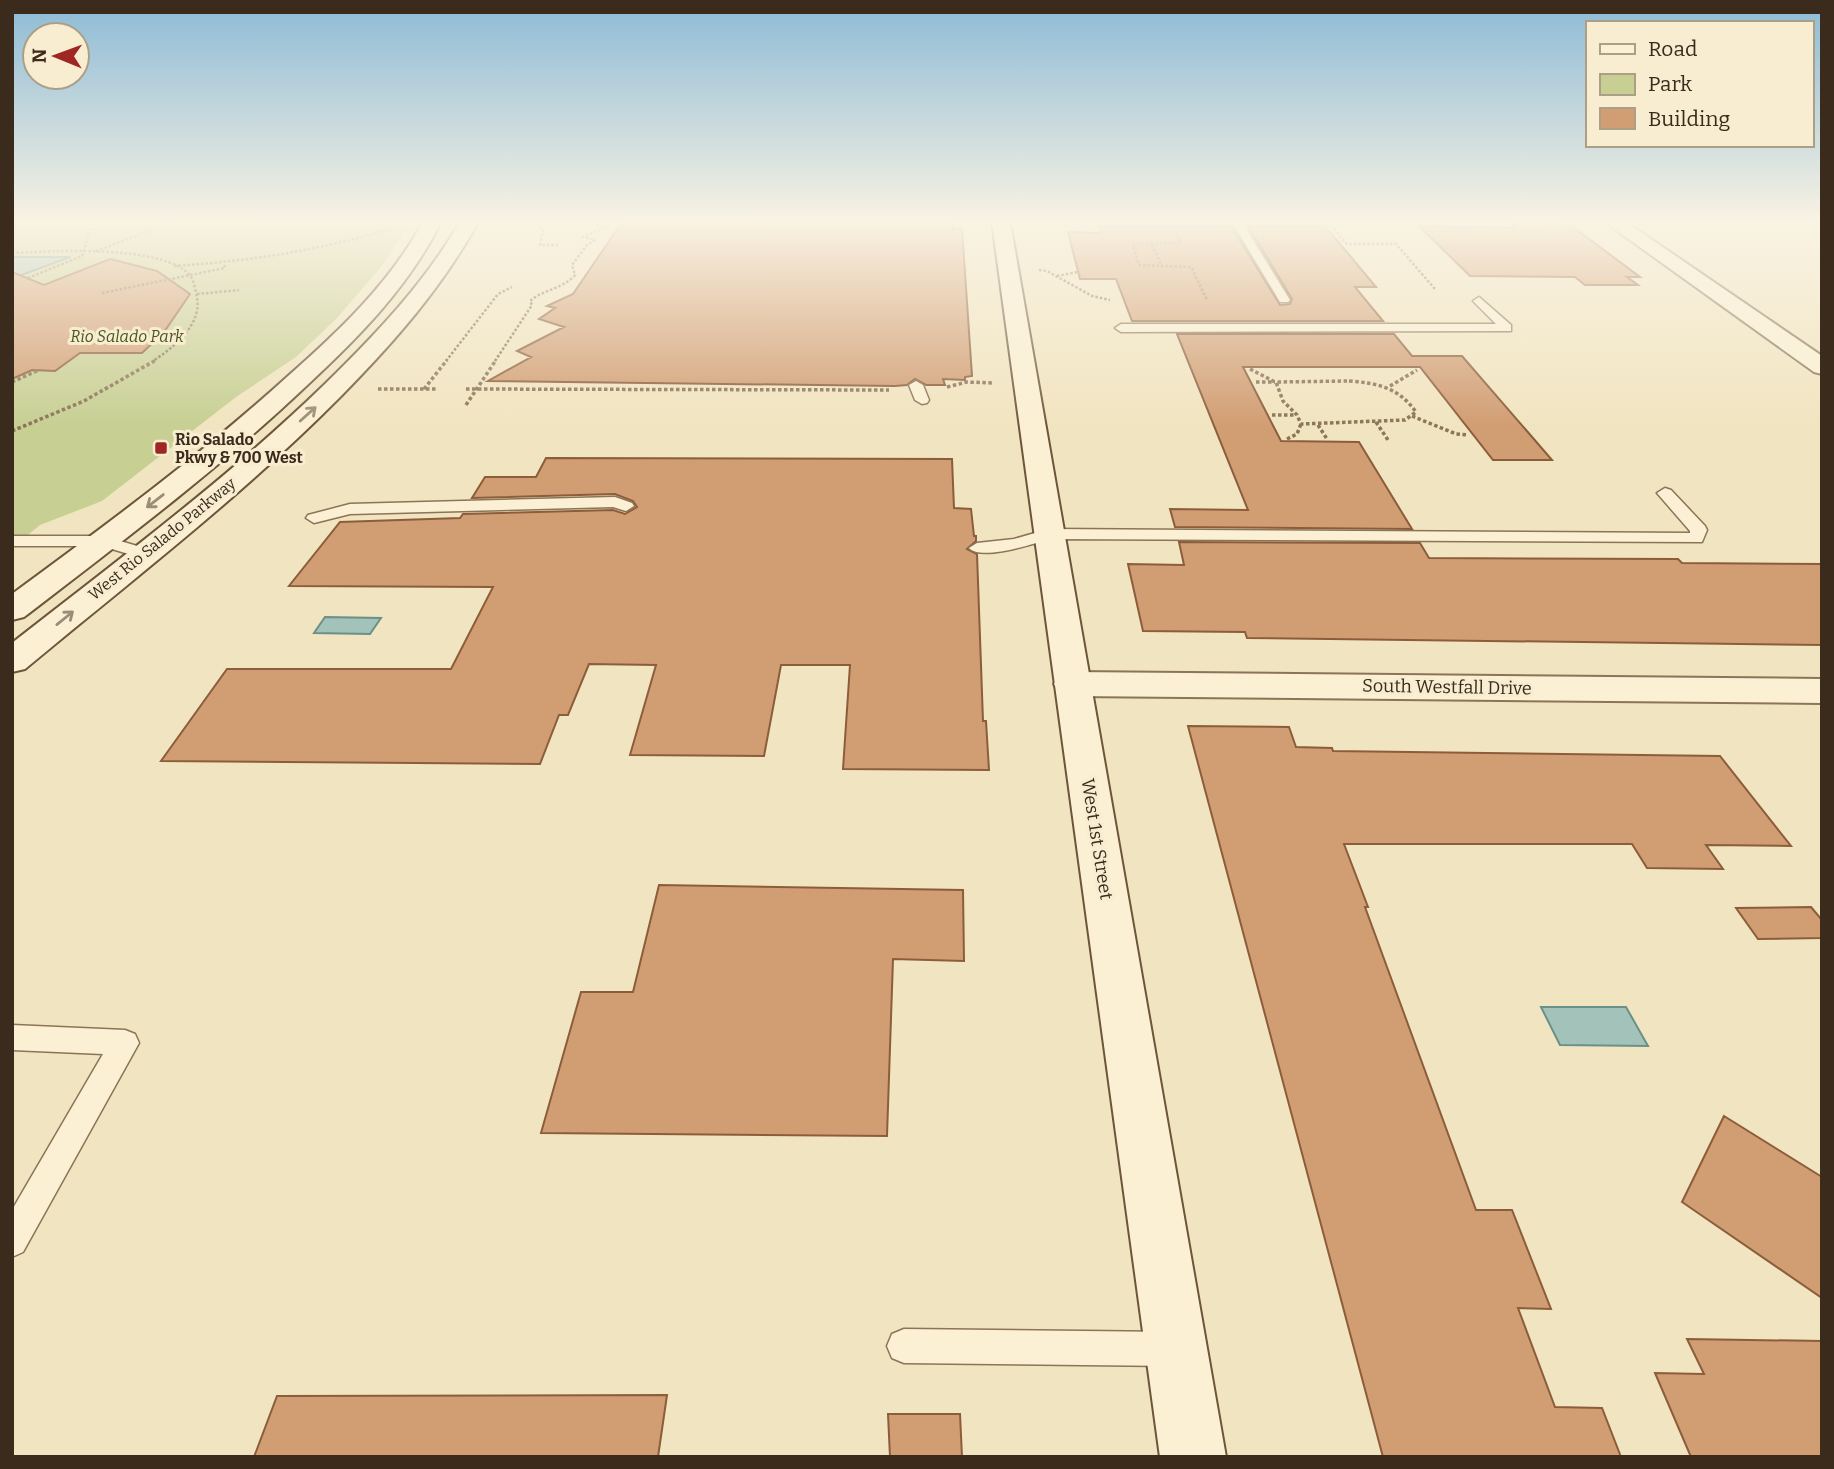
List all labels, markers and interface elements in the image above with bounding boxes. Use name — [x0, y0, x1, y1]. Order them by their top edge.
north arrow — [21, 21, 91, 91]
legend — [1586, 21, 1813, 147]
text: Road — [1648, 36, 1697, 62]
text: N — [28, 48, 51, 63]
text: Park — [1648, 71, 1692, 97]
text: Building — [1648, 106, 1731, 132]
park label: Rio Salado Park — [70, 327, 184, 346]
one-way arrow — [299, 407, 317, 423]
place label: Rio Salado Pkwy & 700 West — [175, 430, 304, 467]
marker: Rio Salado Pkwy & 700 West — [153, 440, 169, 456]
street label: West Rio Salado Parkway — [85, 473, 240, 604]
one-way arrow — [147, 494, 165, 509]
one-way arrow — [56, 610, 74, 626]
street label: South Westfall Drive — [1362, 675, 1532, 699]
street label: West 1st Street — [1077, 777, 1118, 902]

